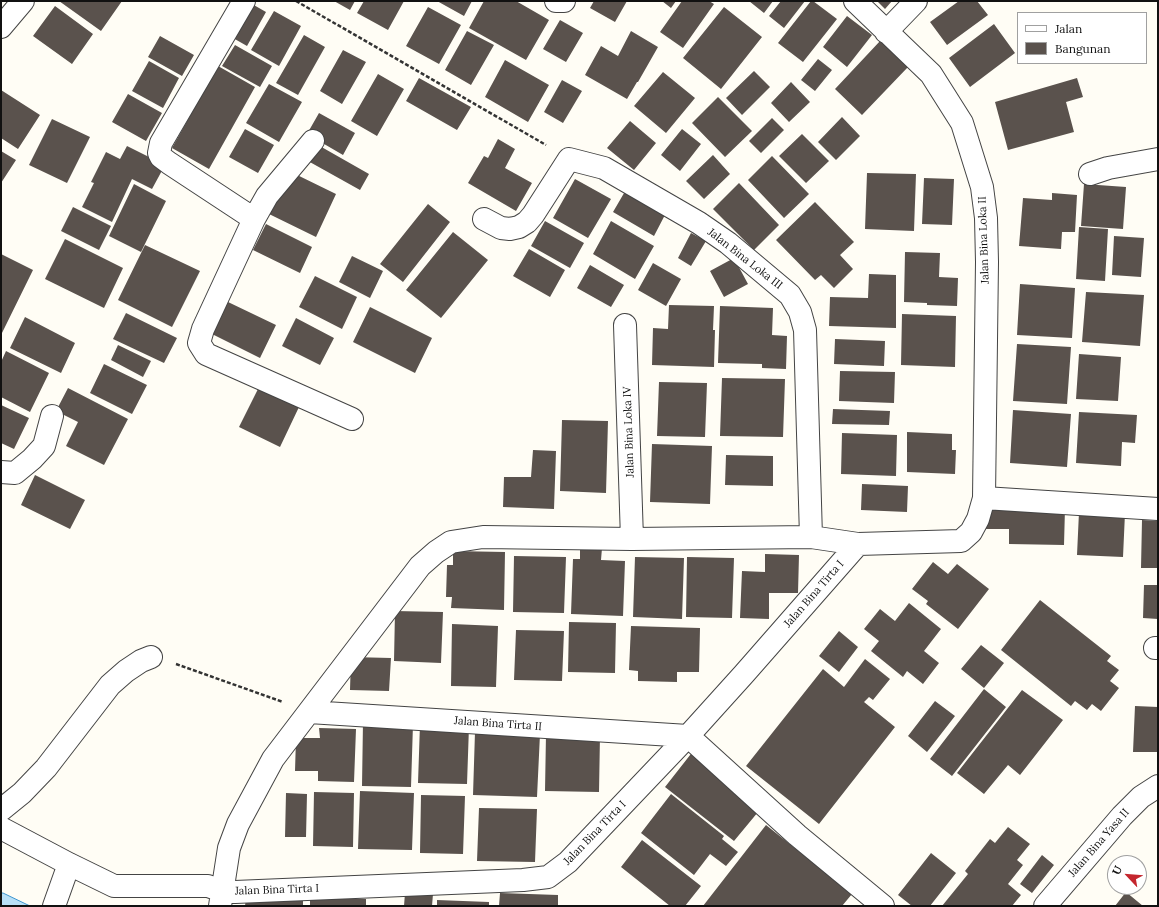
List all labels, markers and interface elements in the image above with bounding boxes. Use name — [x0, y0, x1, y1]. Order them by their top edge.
legend — [1017, 12, 1147, 64]
text: Jalan — [1055, 21, 1082, 36]
text: Bangunan — [1055, 41, 1111, 56]
street label: Jalan Bina Loka II — [976, 196, 992, 284]
street label: Jalan Bina Loka III — [705, 226, 785, 292]
street label: Jalan Bina Loka IV — [621, 386, 637, 478]
street label: Jalan Bina Tirta I — [781, 558, 847, 630]
street label: Jalan Bina Tirta II — [454, 714, 542, 734]
street label: Jalan Bina Tirta I — [561, 798, 629, 868]
street label: Jalan Bina Yasa II — [1066, 806, 1132, 880]
north arrow — [1107, 855, 1147, 895]
text: U — [1109, 863, 1125, 877]
street label: Jalan Bina Tirta I — [235, 882, 319, 898]

